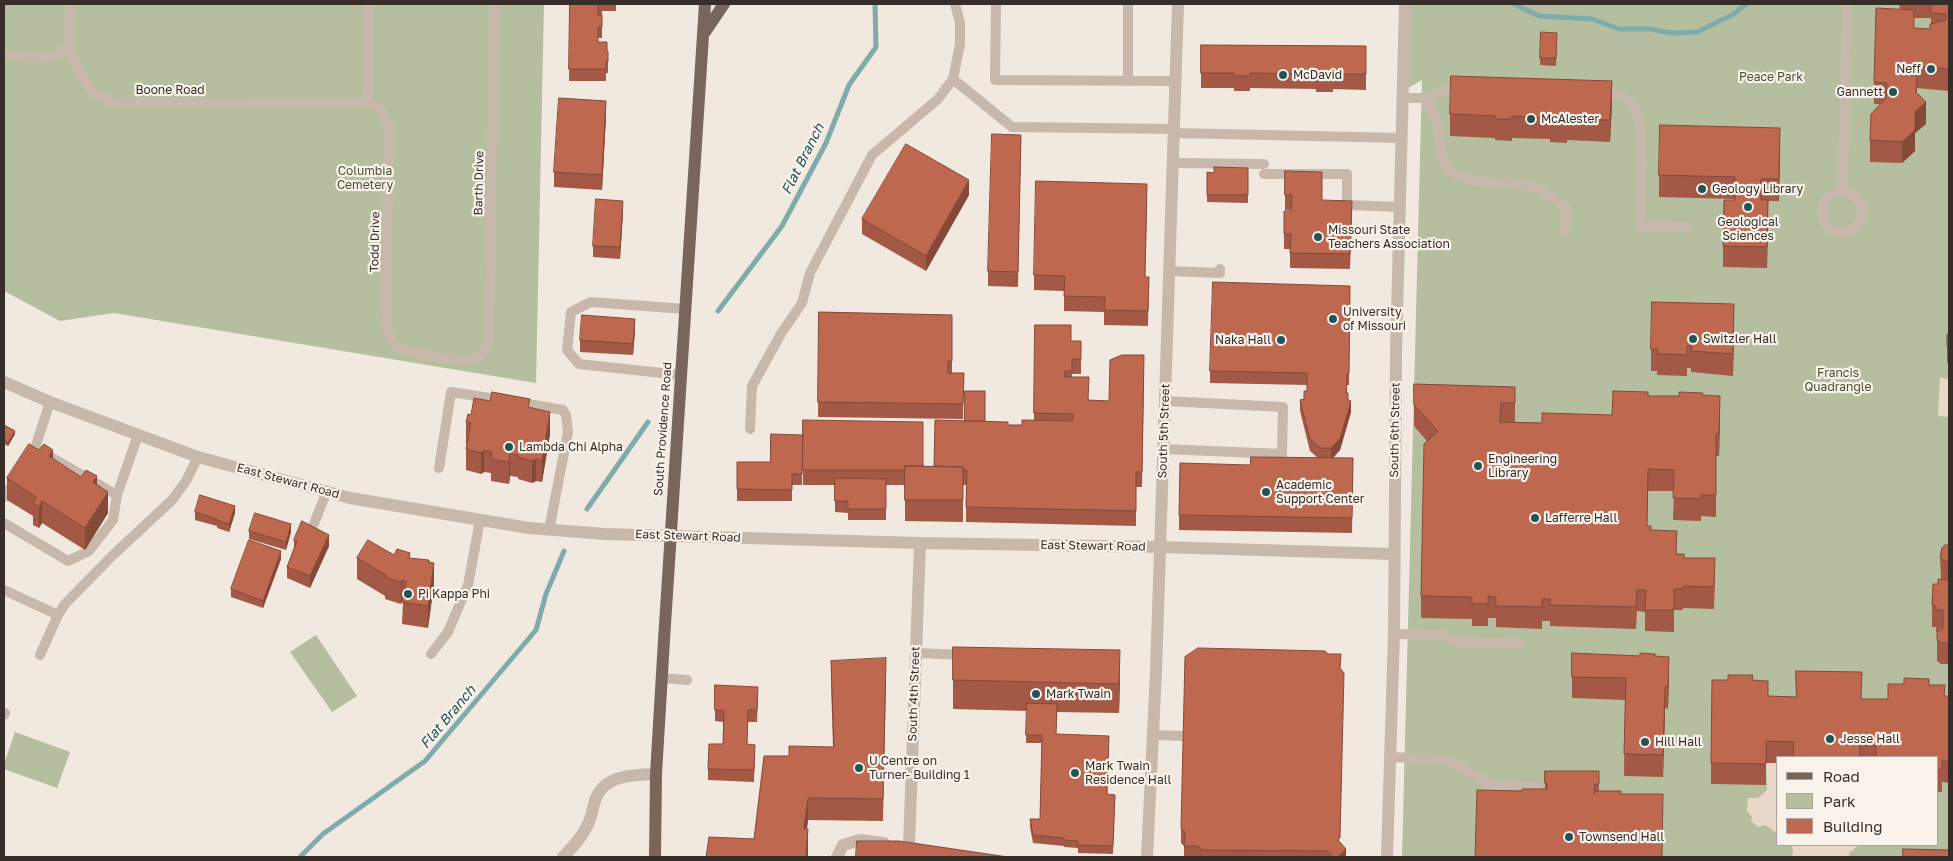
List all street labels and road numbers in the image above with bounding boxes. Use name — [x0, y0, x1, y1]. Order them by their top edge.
street label: Boone Road — [135, 83, 205, 97]
street label: Barth Drive — [471, 151, 487, 215]
street label: Todd Drive — [367, 211, 383, 273]
street label: South Providence Road — [651, 362, 675, 496]
street label: South 6th Street — [1387, 382, 1403, 478]
street label: South 5th Street — [1155, 383, 1173, 479]
street label: East Stewart Road — [235, 460, 341, 502]
street label: East Stewart Road — [635, 527, 741, 545]
street label: East Stewart Road — [1040, 538, 1146, 554]
street label: South 4th Street — [905, 646, 923, 742]

